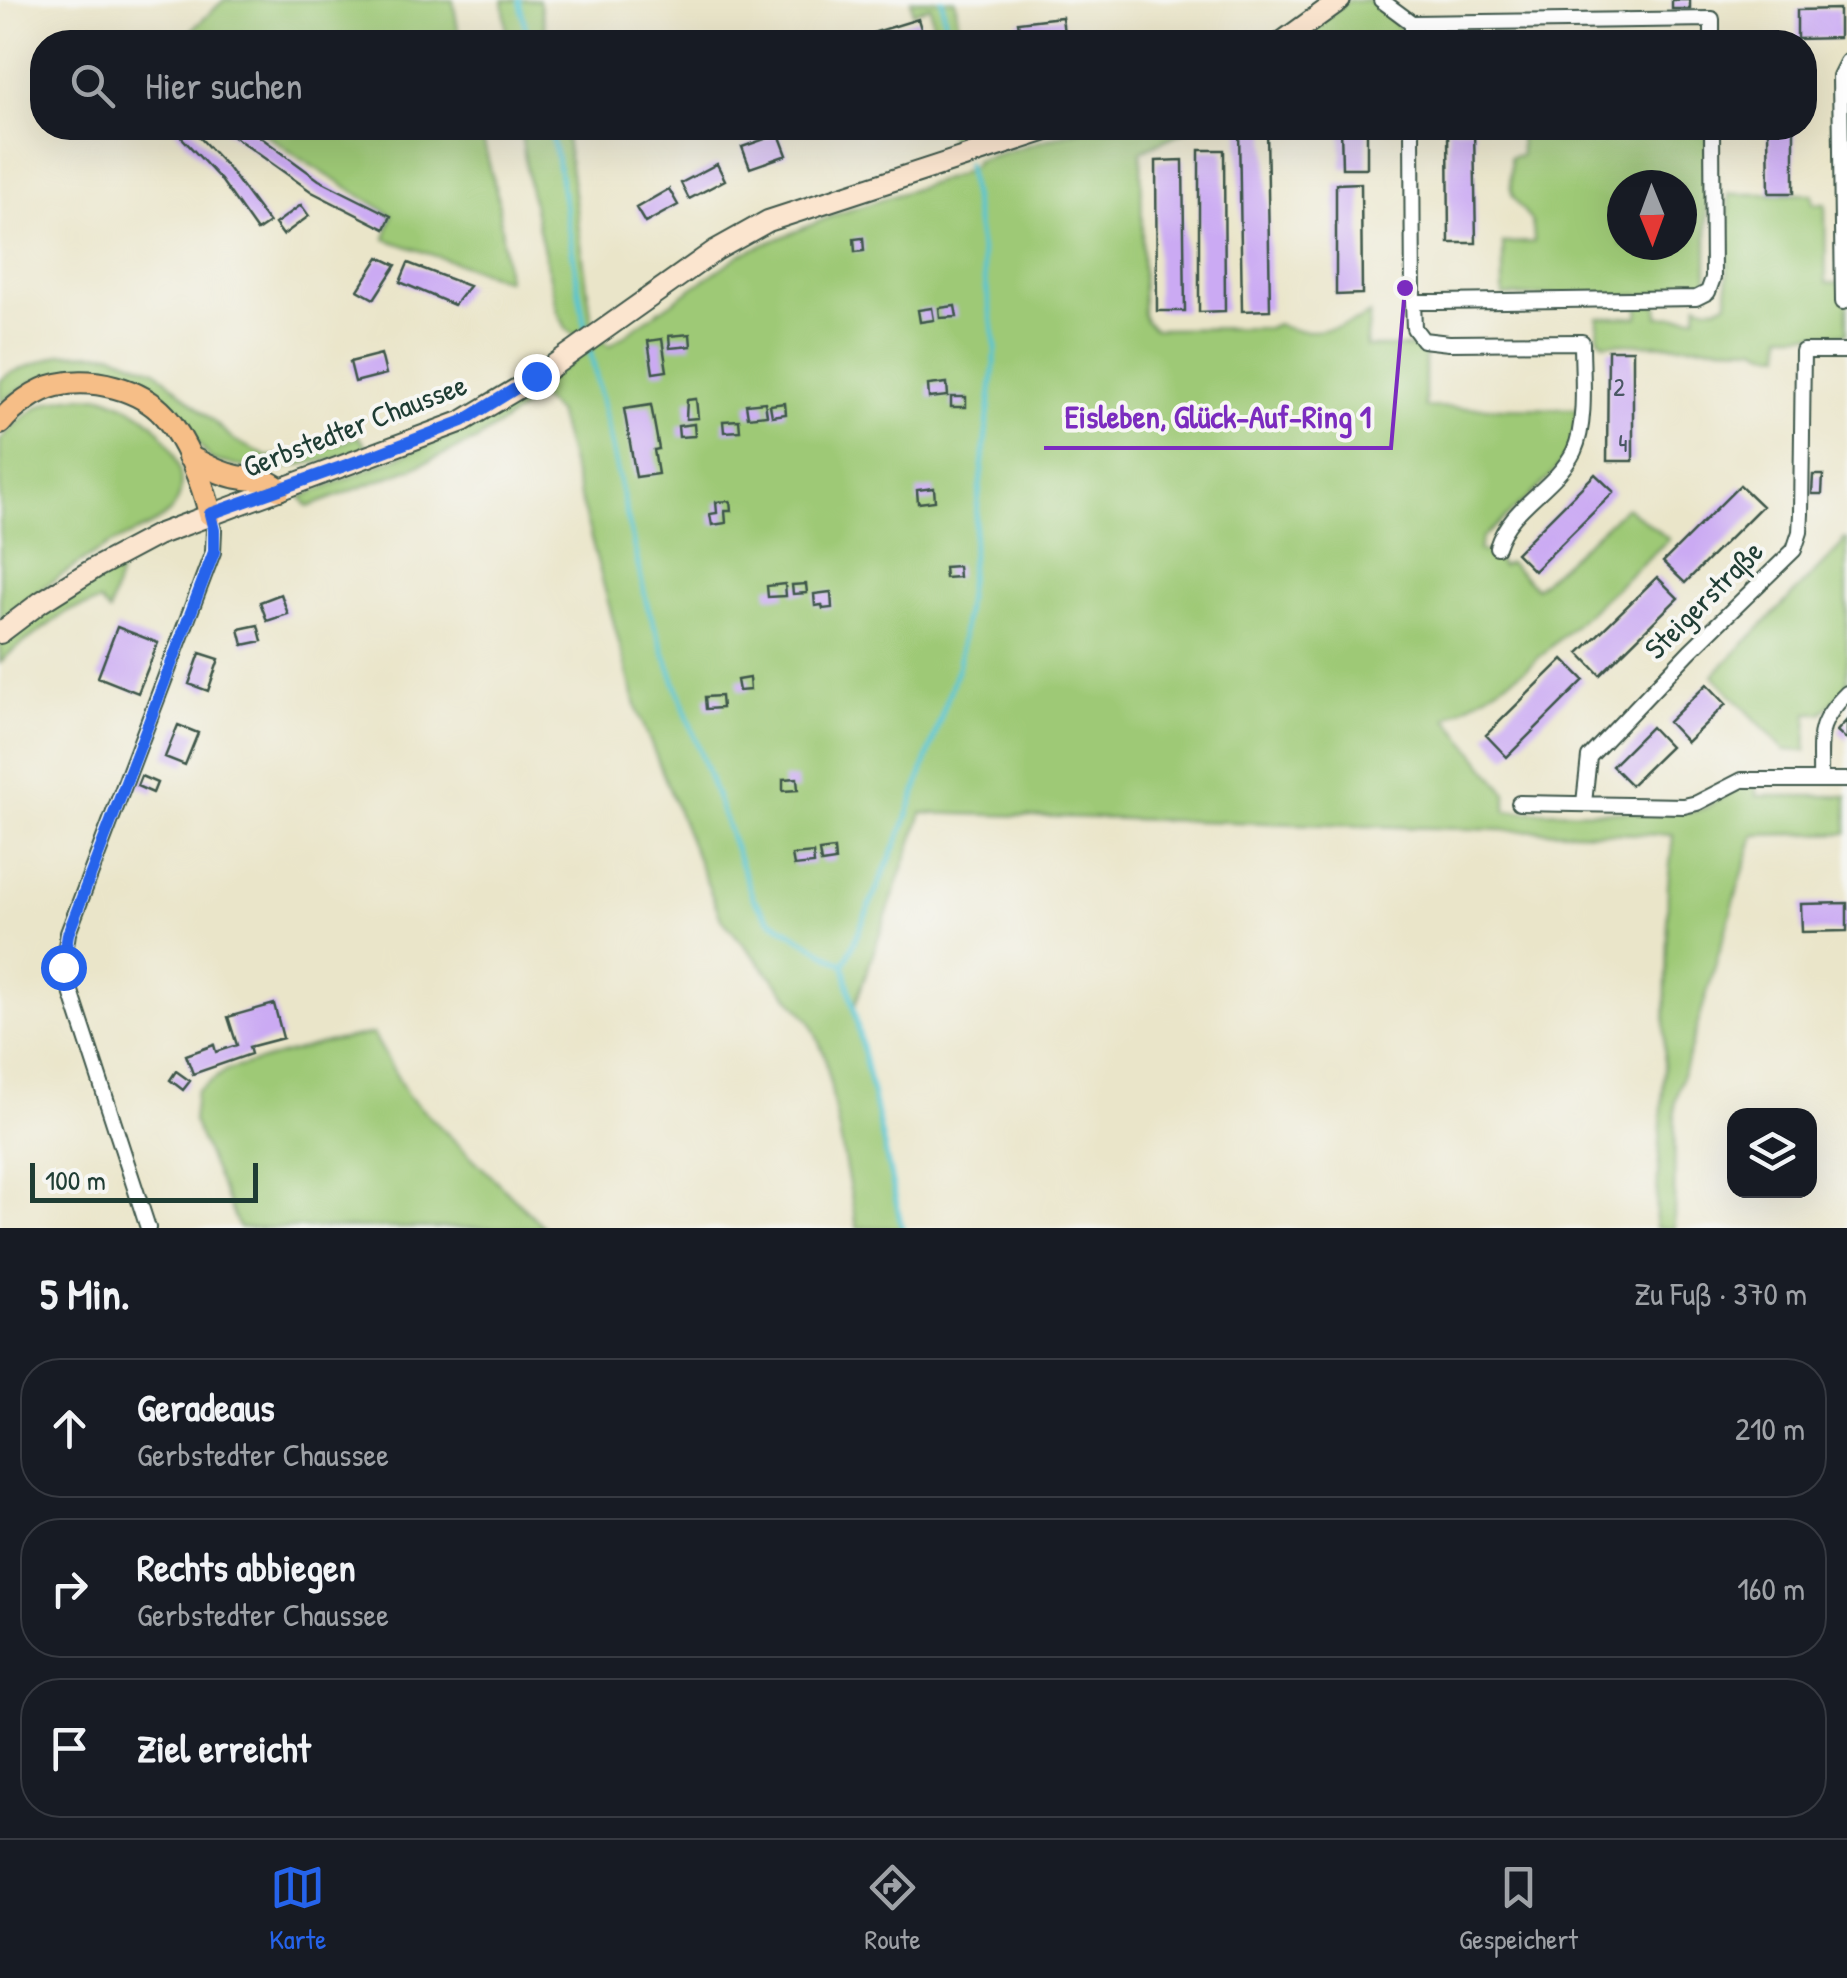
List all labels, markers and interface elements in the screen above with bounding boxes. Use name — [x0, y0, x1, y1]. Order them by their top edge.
search box — [30, 30, 1817, 140]
icon: search — [65, 58, 120, 113]
text: Hier suchen — [145, 59, 303, 111]
north arrow — [1607, 170, 1697, 260]
route end — [514, 354, 560, 400]
street label: Gerbstedter Chaussee — [237, 364, 472, 486]
house number: 2 — [1613, 370, 1625, 404]
callout: Eisleben, Glück-Auf-Ring 1 — [1044, 386, 1391, 448]
text: Eisleben, Glück-Auf-Ring 1 — [1065, 395, 1371, 439]
house number: 4 — [1618, 426, 1628, 460]
street label: Steigerstraße — [1635, 531, 1771, 667]
route start — [41, 945, 87, 991]
map controls — [1727, 1108, 1817, 1198]
button: layers — [1727, 1108, 1817, 1198]
scale bar — [30, 1158, 258, 1202]
text: 100 m — [45, 1161, 106, 1199]
text: 5 Min. — [40, 1265, 130, 1322]
text: Zu Fuß · 370 m — [1634, 1272, 1807, 1315]
text: Geradeaus — [137, 1381, 275, 1433]
icon: ahead — [42, 1401, 97, 1456]
text: 210 m — [1735, 1407, 1805, 1450]
text: Gerbstedter Chaussee — [137, 1433, 389, 1476]
text: Rechts abbiegen — [137, 1541, 356, 1593]
icon: right — [42, 1561, 97, 1616]
text: 160 m — [1737, 1567, 1805, 1610]
text: Gerbstedter Chaussee — [137, 1593, 389, 1636]
icon: arrive — [42, 1721, 97, 1776]
text: Ziel erreicht — [137, 1722, 311, 1774]
tab: Karte — [269, 1860, 326, 1958]
tab: Route — [865, 1860, 921, 1958]
tab: Gespeichert — [1459, 1860, 1578, 1958]

